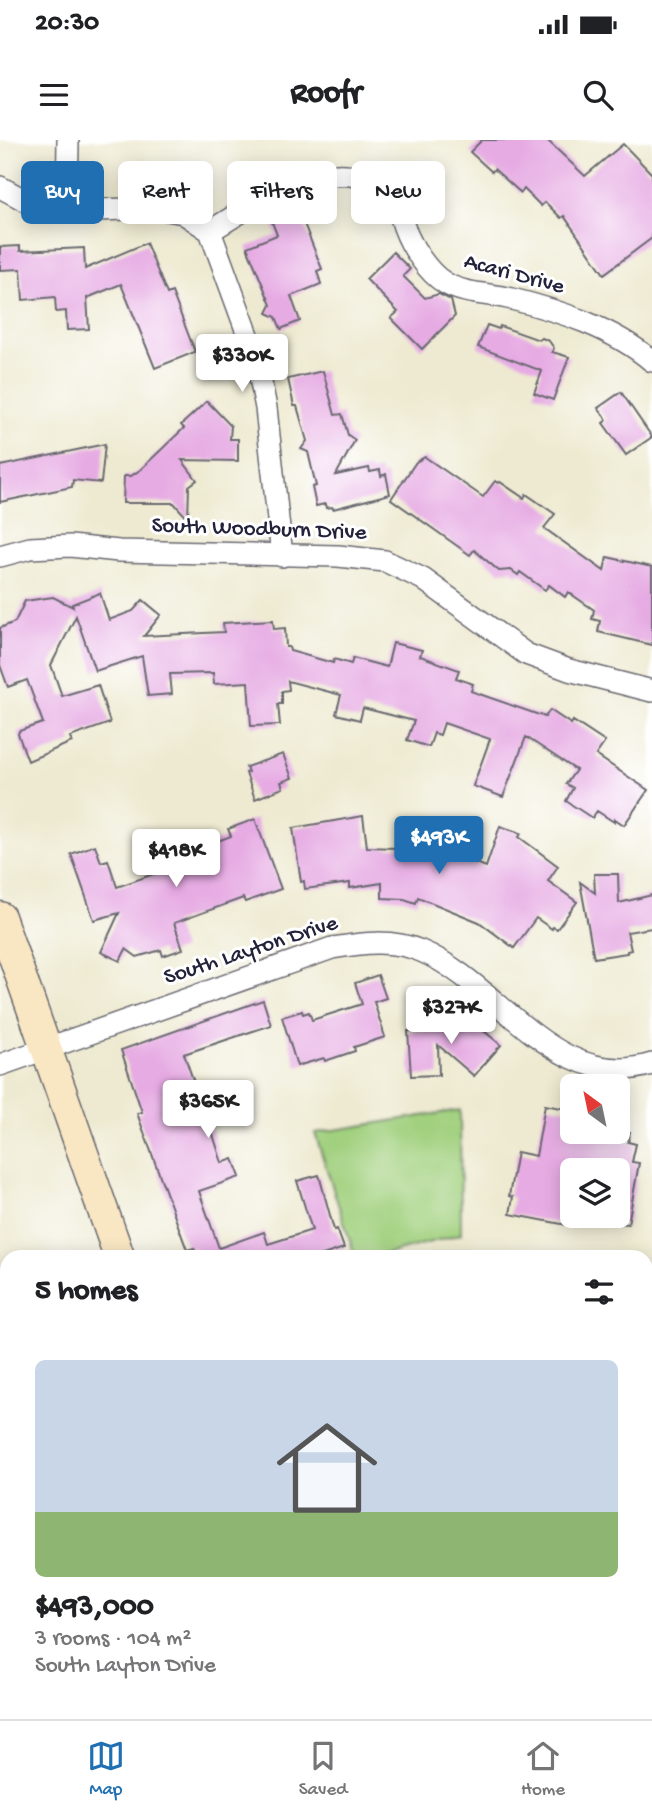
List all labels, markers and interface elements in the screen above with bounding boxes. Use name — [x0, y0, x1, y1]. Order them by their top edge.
text: 20:30 — [35, 9, 99, 40]
icon: menu — [35, 76, 73, 114]
text: Roofr — [290, 76, 362, 114]
icon: search — [579, 76, 617, 114]
chip: Buy — [21, 161, 104, 224]
chip: Rent — [118, 161, 213, 224]
chip: Filters — [227, 161, 337, 224]
chip: New — [351, 161, 445, 224]
street label: Acari Drive — [461, 249, 568, 302]
pin: $330K — [193, 334, 291, 394]
text: $330K — [212, 343, 272, 370]
street label: South Woodburn Drive — [151, 513, 368, 547]
pin: $493K — [390, 816, 488, 876]
text: $493K — [410, 825, 468, 852]
pin: $418K — [127, 830, 225, 889]
text: $418K — [148, 838, 204, 865]
street label: South Layton Drive — [161, 910, 342, 992]
pin: $327K — [402, 986, 500, 1046]
text: $327K — [422, 995, 480, 1022]
north arrow — [560, 1074, 630, 1144]
map controls — [560, 1074, 630, 1228]
pin: $365K — [159, 1080, 257, 1140]
text: $365K — [179, 1089, 237, 1116]
button: layers — [560, 1158, 630, 1228]
icon: filters — [580, 1273, 618, 1311]
text: 5 homes — [35, 1275, 137, 1310]
icon: home — [264, 1405, 390, 1531]
text: $493,000 — [35, 1591, 154, 1626]
text: 3 rooms · 104 m² — [35, 1626, 191, 1653]
text: South Layton Drive — [35, 1653, 216, 1680]
tab: Map — [87, 1737, 125, 1802]
tab: Saved — [299, 1737, 347, 1802]
tab: Home — [521, 1737, 565, 1802]

